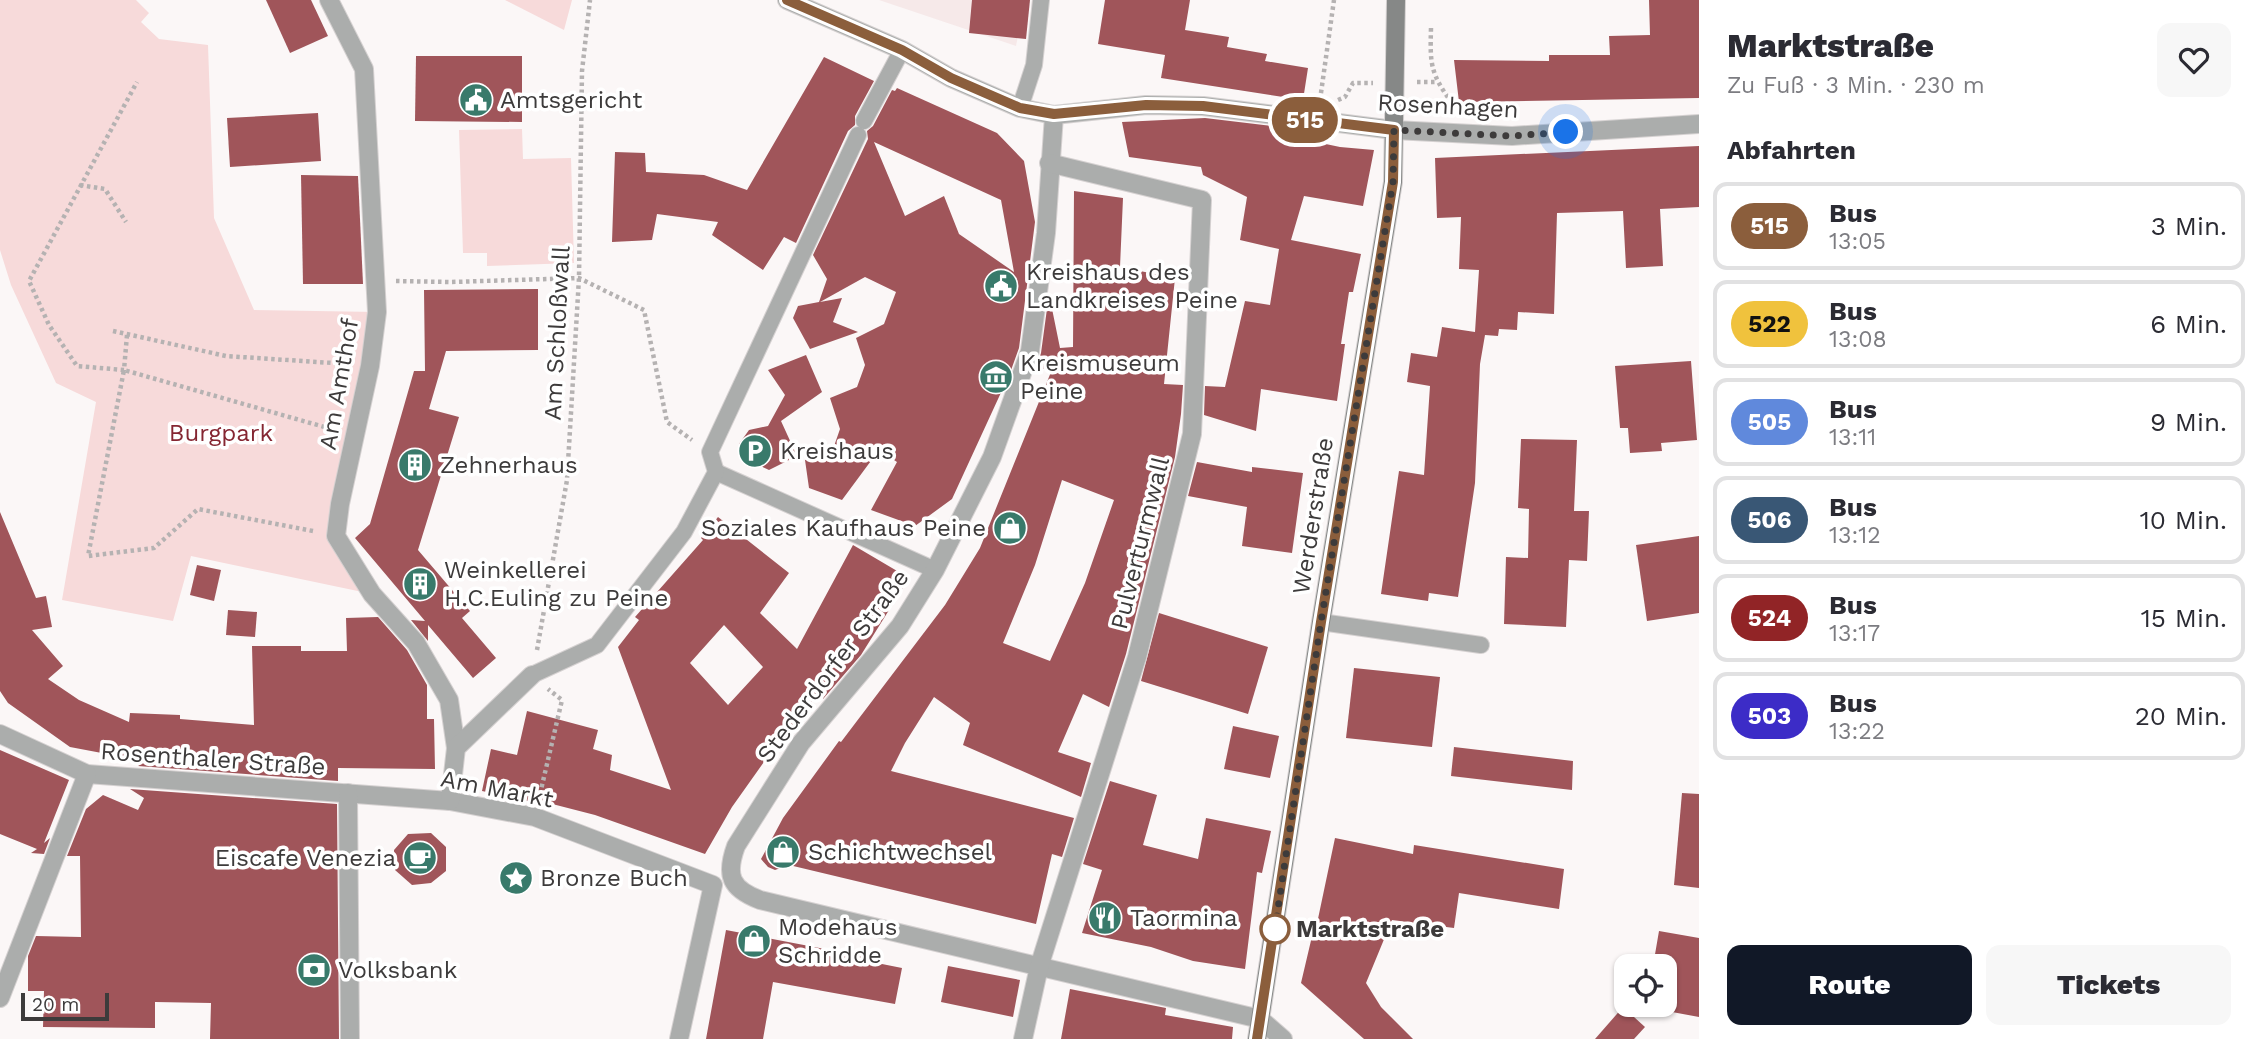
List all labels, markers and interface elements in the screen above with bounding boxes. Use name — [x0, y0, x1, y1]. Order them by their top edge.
button: heart — [2157, 23, 2231, 97]
text: Marktstraße — [1727, 26, 1934, 65]
text: Zu Fuß · 3 Min. · 230 m — [1727, 72, 1985, 99]
public building icon: Amtsgericht — [457, 81, 495, 119]
place label: Amtsgericht — [500, 86, 642, 114]
street label: Rosenhagen — [1377, 88, 1519, 124]
line badge: 515 — [1265, 97, 1345, 143]
text: 515 — [1286, 106, 1324, 134]
your location — [1548, 114, 1583, 149]
text: Abfahrten — [1727, 135, 1856, 165]
text: Bus — [1829, 198, 1877, 228]
text: 3 Min. — [2151, 211, 2227, 241]
text: 515 — [1750, 212, 1789, 240]
text: 13:05 — [1829, 228, 1886, 255]
street label: Am Schloßwall — [538, 244, 576, 421]
place label: Kreishaus des Landkreises Peine — [1026, 258, 1238, 314]
public building icon: Kreishaus des Landkreises Peine — [982, 267, 1020, 305]
text: Bus — [1829, 296, 1877, 326]
text: 6 Min. — [2150, 309, 2227, 339]
text: 522 — [1748, 310, 1791, 338]
street label: Am Amthof — [314, 316, 364, 452]
text: 13:08 — [1829, 326, 1887, 353]
place label: Kreismuseum Peine — [1020, 349, 1180, 405]
museum icon: Kreismuseum Peine — [977, 358, 1015, 396]
text: Bus — [1829, 394, 1877, 424]
text: 9 Min. — [2150, 407, 2227, 437]
text: 505 — [1748, 408, 1791, 436]
park label: Burgpark — [169, 419, 274, 447]
text: 13:11 — [1829, 424, 1876, 451]
parking icon: Kreishaus — [736, 432, 774, 470]
street label: Werderstraße — [1287, 436, 1339, 596]
place label: Kreishaus — [780, 437, 894, 465]
building icon: Zehnerhaus — [396, 446, 434, 484]
place label: Zehnerhaus — [440, 451, 578, 479]
street label: Pulverturmwall — [1105, 453, 1175, 632]
text: Bus — [1829, 492, 1877, 522]
text: 10 Min. — [2140, 505, 2227, 535]
text: 506 — [1747, 506, 1792, 534]
shop icon: Soziales Kaufhaus Peine — [991, 509, 1029, 547]
place label: Soziales Kaufhaus Peine — [701, 514, 986, 542]
text: 13:12 — [1829, 522, 1881, 549]
place label: Weinkellerei H.C.Euling zu Peine — [444, 556, 668, 612]
street label: Stederdorfer Straße — [751, 564, 915, 768]
building icon: Weinkellerei H.C.Euling zu Peine — [401, 565, 439, 603]
text: Bus — [1829, 590, 1877, 620]
text: 15 Min. — [2141, 603, 2227, 633]
text: 524 — [1748, 604, 1791, 632]
text: 13:17 — [1829, 620, 1880, 647]
text: Bus — [1829, 688, 1877, 718]
text: 20 Min. — [2135, 701, 2227, 731]
text: 503 — [1748, 702, 1791, 730]
text: 13:22 — [1829, 718, 1885, 745]
street label: Rosenthaler Straße — [100, 737, 326, 781]
street label: Am Markt — [438, 764, 556, 814]
shop icon: Schichtwechsel — [764, 833, 802, 871]
place label: Schichtwechsel — [808, 838, 993, 866]
cafe icon: Eiscafe Venezia — [401, 839, 439, 877]
place label: Eiscafe Venezia — [215, 844, 396, 872]
place icon: Bronze Buch — [497, 859, 535, 897]
place label: Bronze Buch — [540, 864, 688, 892]
restaurant icon: Taormina — [1086, 899, 1124, 937]
place label: Taormina — [1130, 904, 1238, 932]
place label: Modehaus Schridde — [778, 913, 898, 969]
marker: Marktstraße — [1260, 914, 1290, 944]
place label: Marktstraße — [1296, 915, 1444, 943]
shop icon: Modehaus Schridde — [735, 922, 773, 960]
button: Route — [1727, 945, 1972, 1025]
button: Tickets — [1986, 945, 2231, 1025]
bank icon: Volksbank — [295, 951, 333, 989]
map controls — [1614, 954, 1677, 1017]
button: locate — [1614, 954, 1677, 1017]
place label: Volksbank — [338, 956, 458, 984]
scale bar — [21, 990, 108, 1022]
text: 20 m — [32, 993, 79, 1016]

